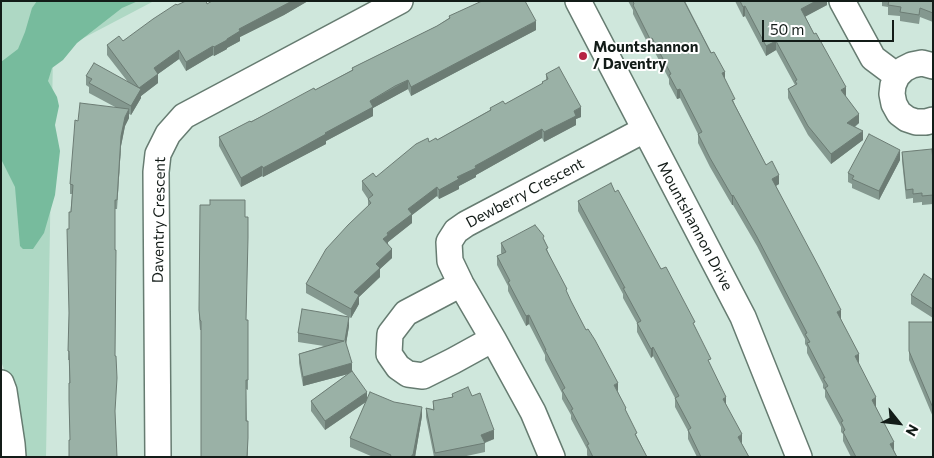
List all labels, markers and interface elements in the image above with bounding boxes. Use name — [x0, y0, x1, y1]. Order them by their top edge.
scale bar — [764, 10, 896, 42]
text: 50 m — [770, 20, 804, 38]
place label: Mountshannon / Daventry — [593, 38, 698, 73]
marker: Mountshannon / Daventry — [577, 50, 589, 62]
street label: Dewberry Crescent — [463, 154, 587, 232]
street label: Daventry Crescent — [149, 157, 169, 283]
street label: Mountshannon Drive — [653, 158, 737, 294]
north arrow — [874, 398, 924, 448]
text: N — [903, 422, 923, 439]

